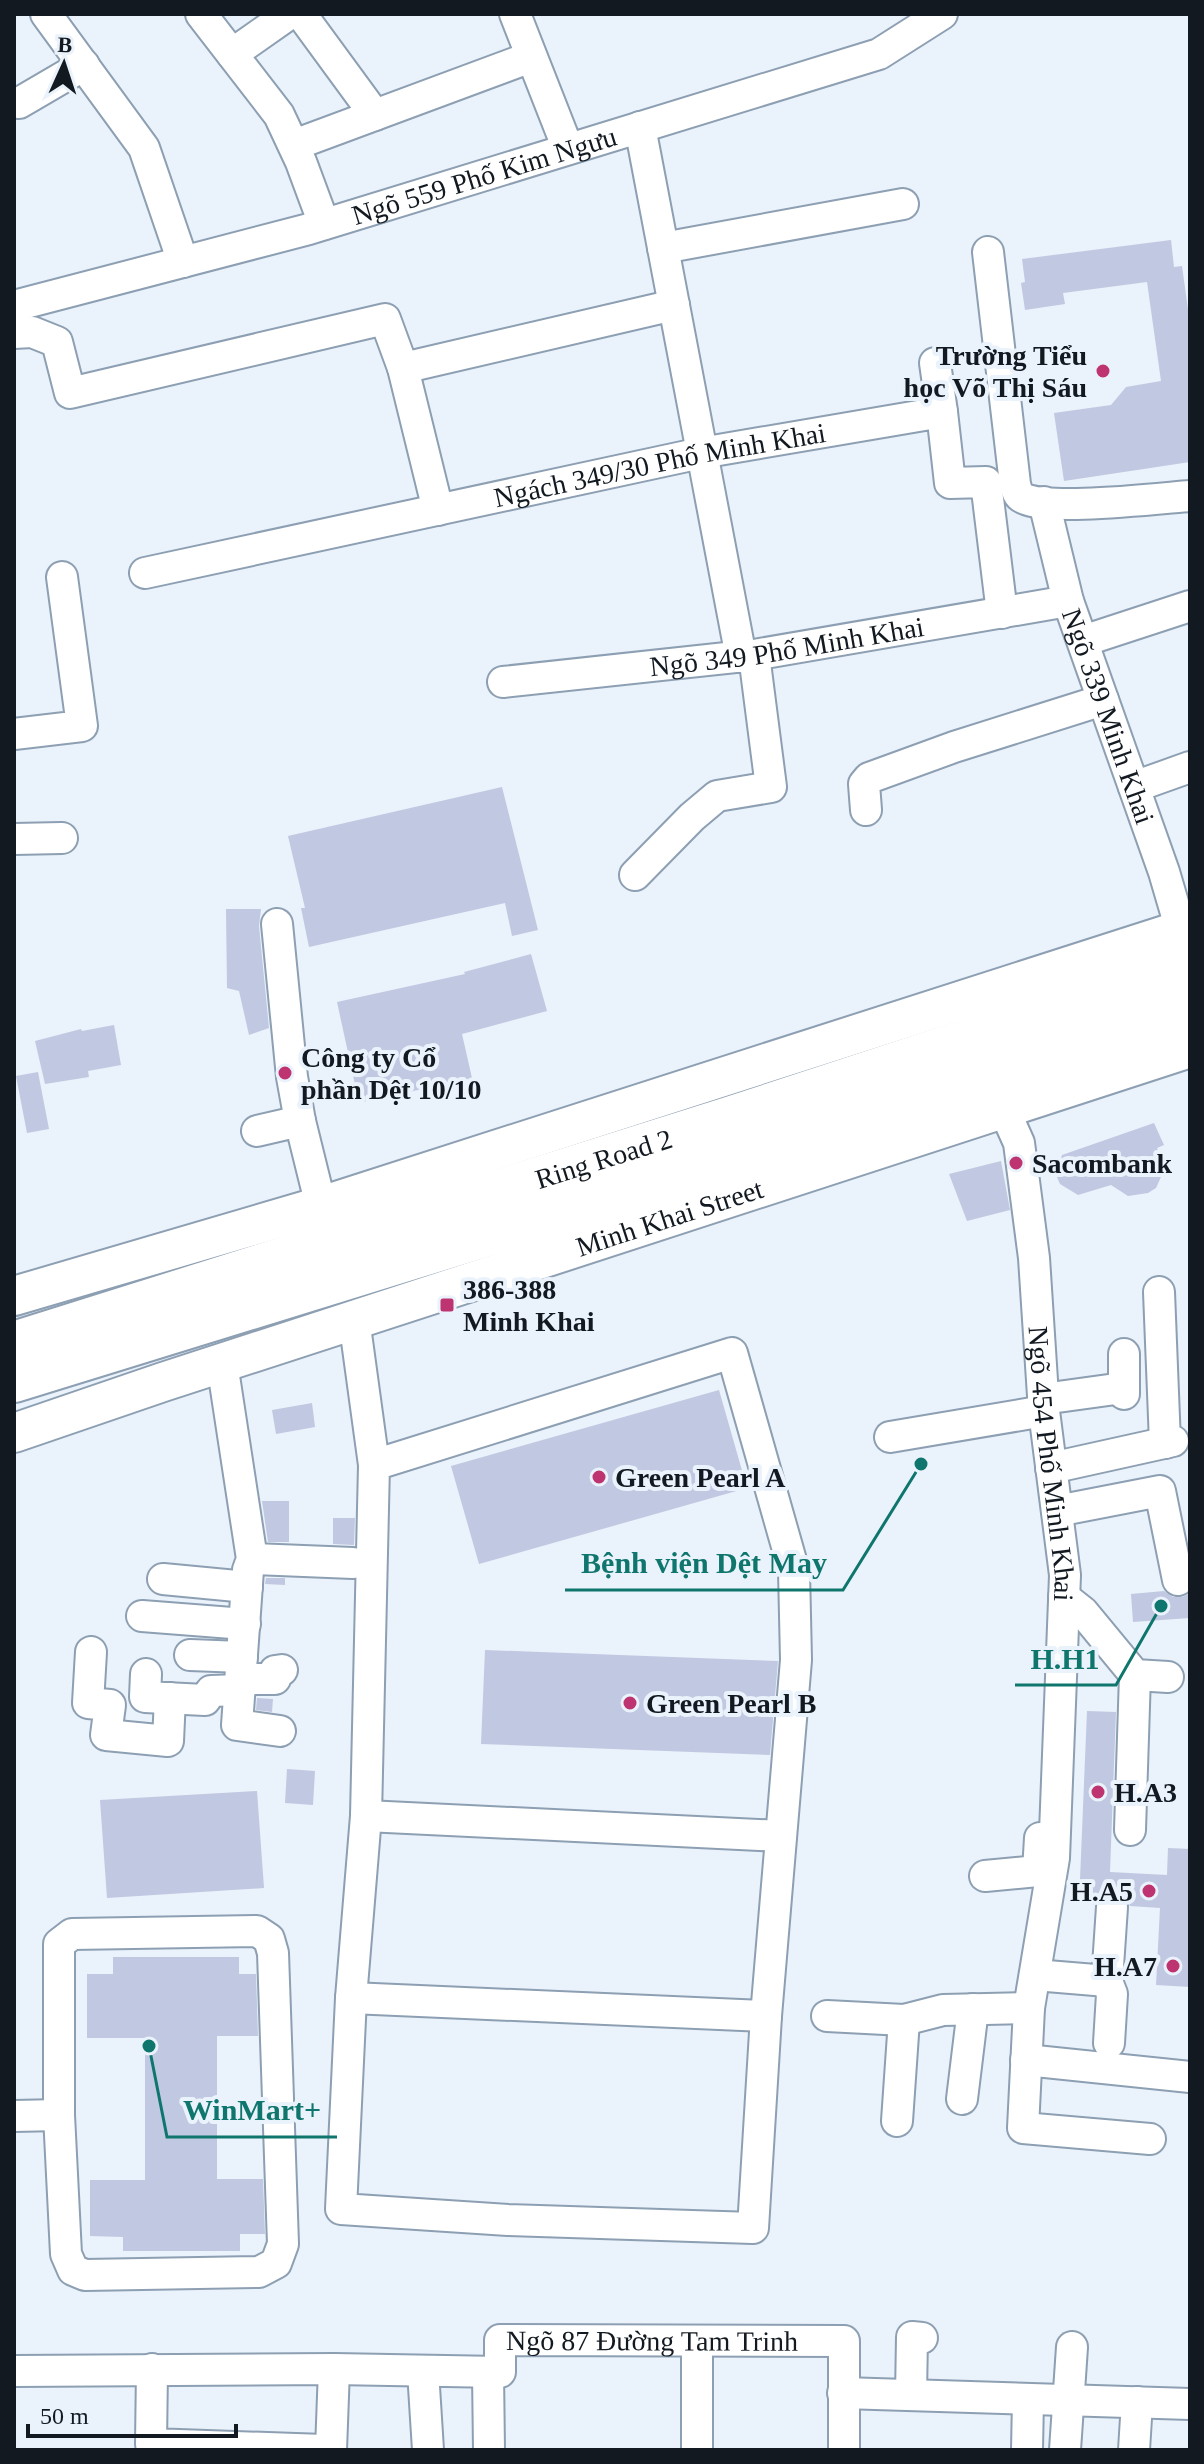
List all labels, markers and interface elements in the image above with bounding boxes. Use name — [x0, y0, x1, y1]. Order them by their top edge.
north arrow — [24, 24, 104, 104]
text: B — [57, 32, 73, 57]
street label: Ngõ 559 Phố Kim Ngưu — [348, 120, 620, 230]
place label: Trường Tiểu học Võ Thị Sáu — [904, 340, 1087, 403]
marker: Trường Tiểu học Võ Thị Sáu — [1094, 362, 1112, 380]
street label: Ngách 349/30 Phố Minh Khai — [491, 417, 828, 513]
street label: Ngõ 339 Minh Khai — [1056, 604, 1161, 828]
street label: Ngõ 349 Phố Minh Khai — [648, 611, 926, 682]
place label: Công ty Cổ phần Dệt 10/10 — [301, 1042, 481, 1105]
marker: Công ty Cổ phần Dệt 10/10 — [276, 1064, 294, 1082]
street label: Ring Road 2 — [531, 1122, 676, 1195]
place label: Sacombank — [1032, 1148, 1172, 1179]
marker: Sacombank — [1007, 1154, 1025, 1172]
street label: Minh Khai Street — [572, 1172, 767, 1262]
place label: 386-388 Minh Khai — [463, 1274, 595, 1337]
marker: 386-388 Minh Khai — [438, 1296, 456, 1314]
street label: Ngõ 454 Phố Minh Khai — [1023, 1325, 1081, 1602]
place label: Green Pearl A — [615, 1462, 786, 1493]
marker: Green Pearl A — [590, 1468, 608, 1486]
callout: Bệnh viện Dệt May — [565, 1536, 843, 1590]
text: Bệnh viện Dệt May — [581, 1546, 827, 1579]
callout: H.H1 — [1015, 1631, 1116, 1685]
text: H.H1 — [1030, 1642, 1100, 1675]
place label: Green Pearl B — [646, 1688, 817, 1719]
marker: Green Pearl B — [621, 1694, 639, 1712]
place label: H.A3 — [1114, 1777, 1177, 1808]
marker: H.A3 — [1089, 1783, 1107, 1801]
place label: H.A5 — [1070, 1876, 1133, 1907]
marker: H.A5 — [1140, 1882, 1158, 1900]
place label: H.A7 — [1094, 1951, 1157, 1982]
marker: H.A7 — [1164, 1957, 1182, 1975]
callout: WinMart+ — [167, 2083, 337, 2137]
text: WinMart+ — [183, 2093, 321, 2126]
street label: Ngõ 87 Đường Tam Trinh — [506, 2325, 798, 2356]
scale bar — [28, 2388, 236, 2438]
text: 50 m — [40, 2403, 89, 2429]

